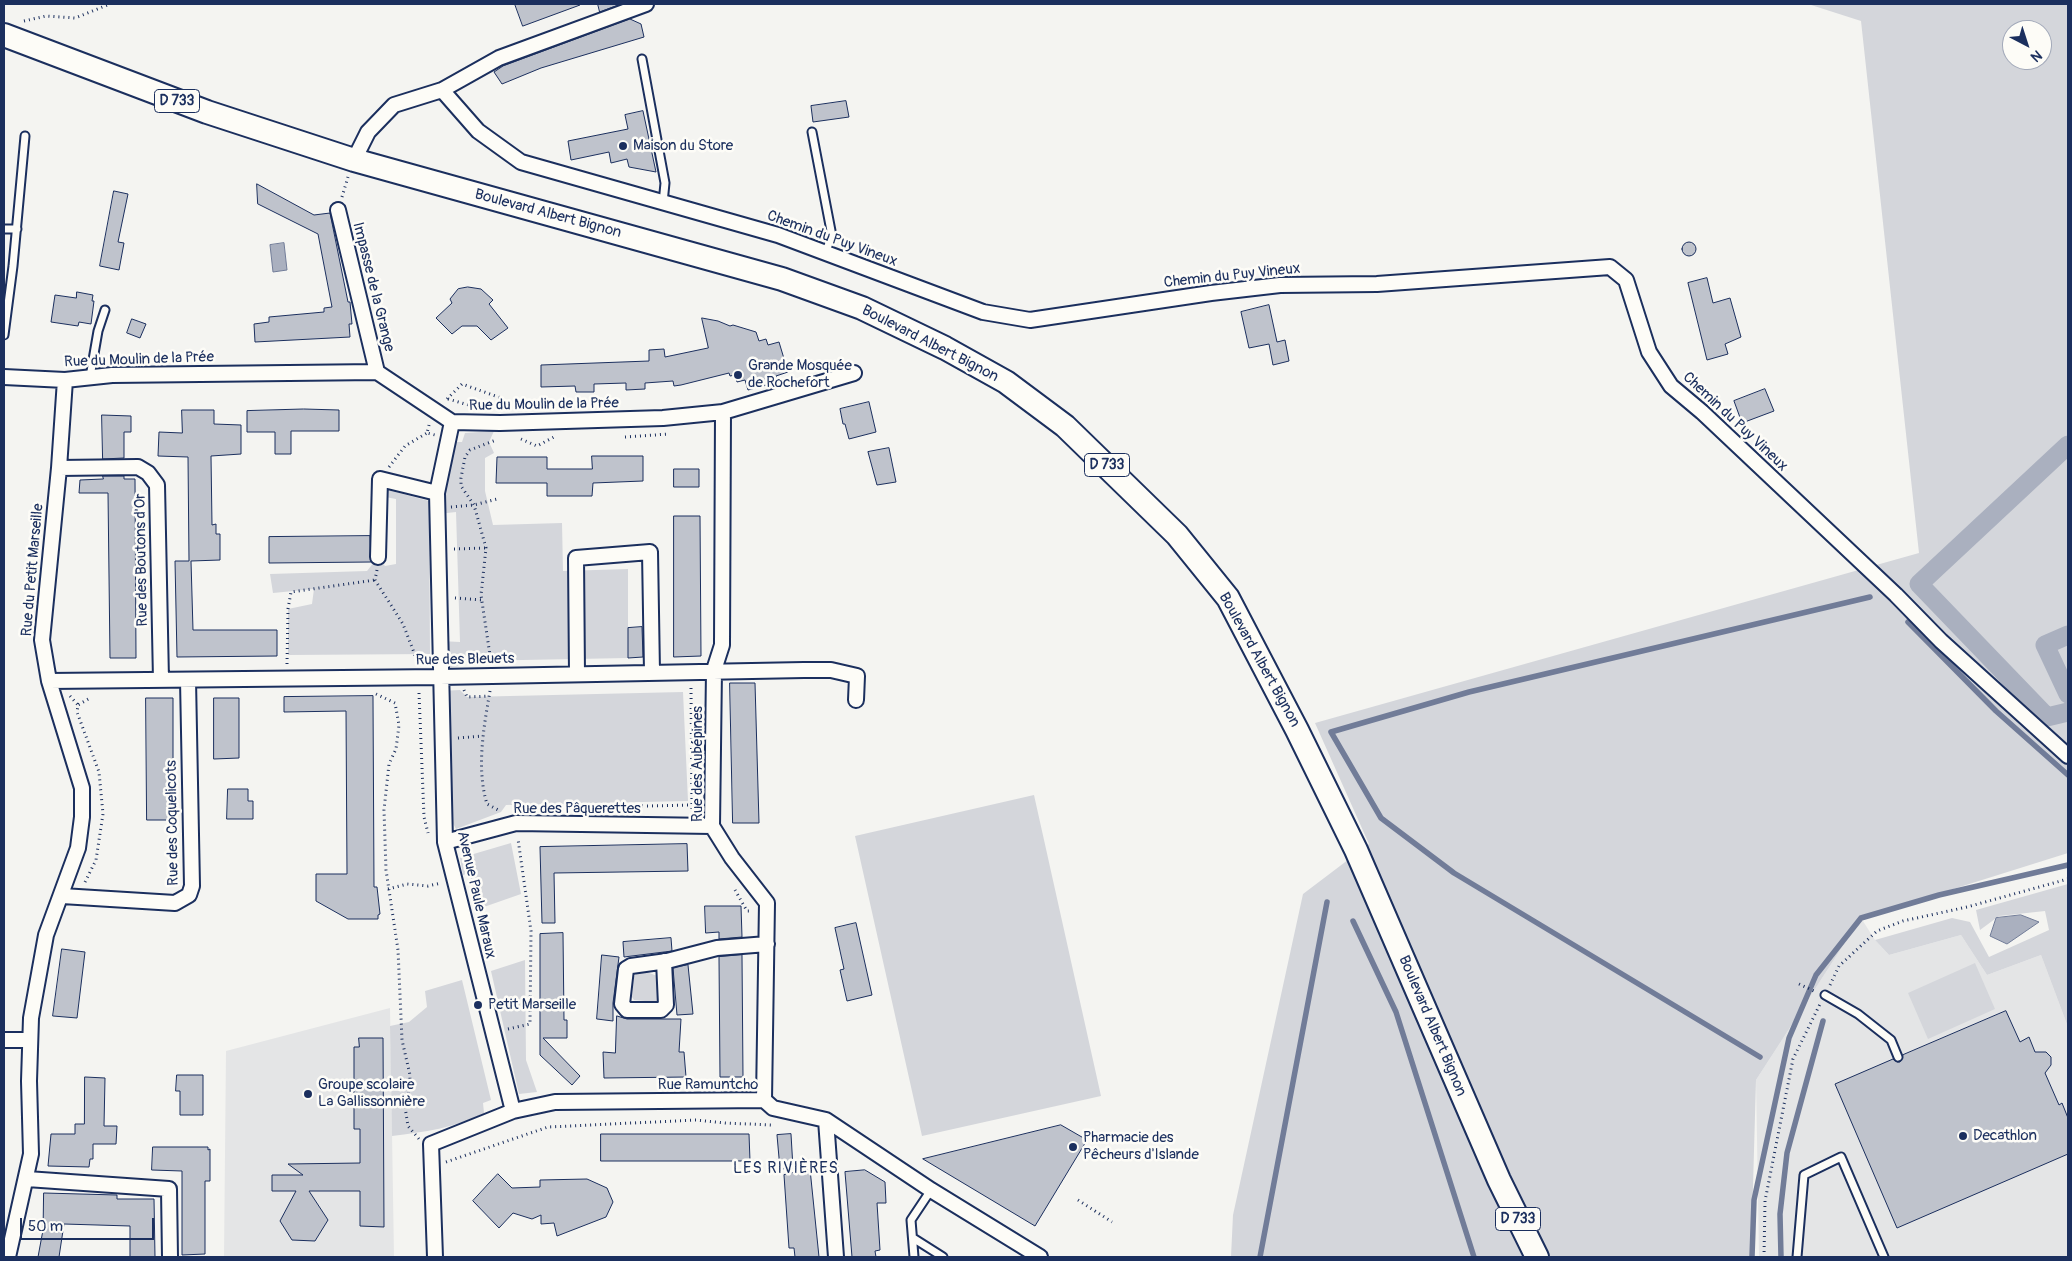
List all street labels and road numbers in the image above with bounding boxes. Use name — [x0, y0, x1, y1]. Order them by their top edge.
road number: D 733 — [154, 90, 200, 112]
street label: Boulevard Albert Bignon — [473, 186, 623, 242]
street label: Chemin du Puy Vineux — [764, 207, 900, 271]
street label: Impasse de la Grange — [348, 220, 398, 354]
street label: Chemin du Puy Vineux — [1163, 260, 1301, 292]
street label: Boulevard Albert Bignon — [859, 302, 1001, 386]
street label: Rue du Moulin de la Prée — [64, 348, 214, 372]
street label: Chemin du Puy Vineux — [1679, 369, 1791, 475]
street label: Rue du Moulin de la Prée — [469, 395, 619, 415]
road number: D 733 — [1084, 454, 1130, 476]
street label: Rue des Boutons d'Or — [132, 493, 152, 627]
street label: Rue du Petit Marseille — [18, 503, 48, 637]
street label: Boulevard Albert Bignon — [1215, 590, 1303, 730]
street label: Rue des Bleuets — [415, 650, 515, 670]
street label: Rue des Aubépines — [689, 706, 707, 822]
street label: Rue des Coquelicots — [163, 760, 183, 886]
street label: Rue des Pâquerettes — [513, 800, 641, 818]
street label: Avenue Paule Maraux — [453, 829, 499, 961]
street label: Boulevard Albert Bignon — [1394, 953, 1470, 1099]
street label: Rue Ramuntcho — [658, 1076, 758, 1094]
road number: D 733 — [1496, 1208, 1540, 1230]

